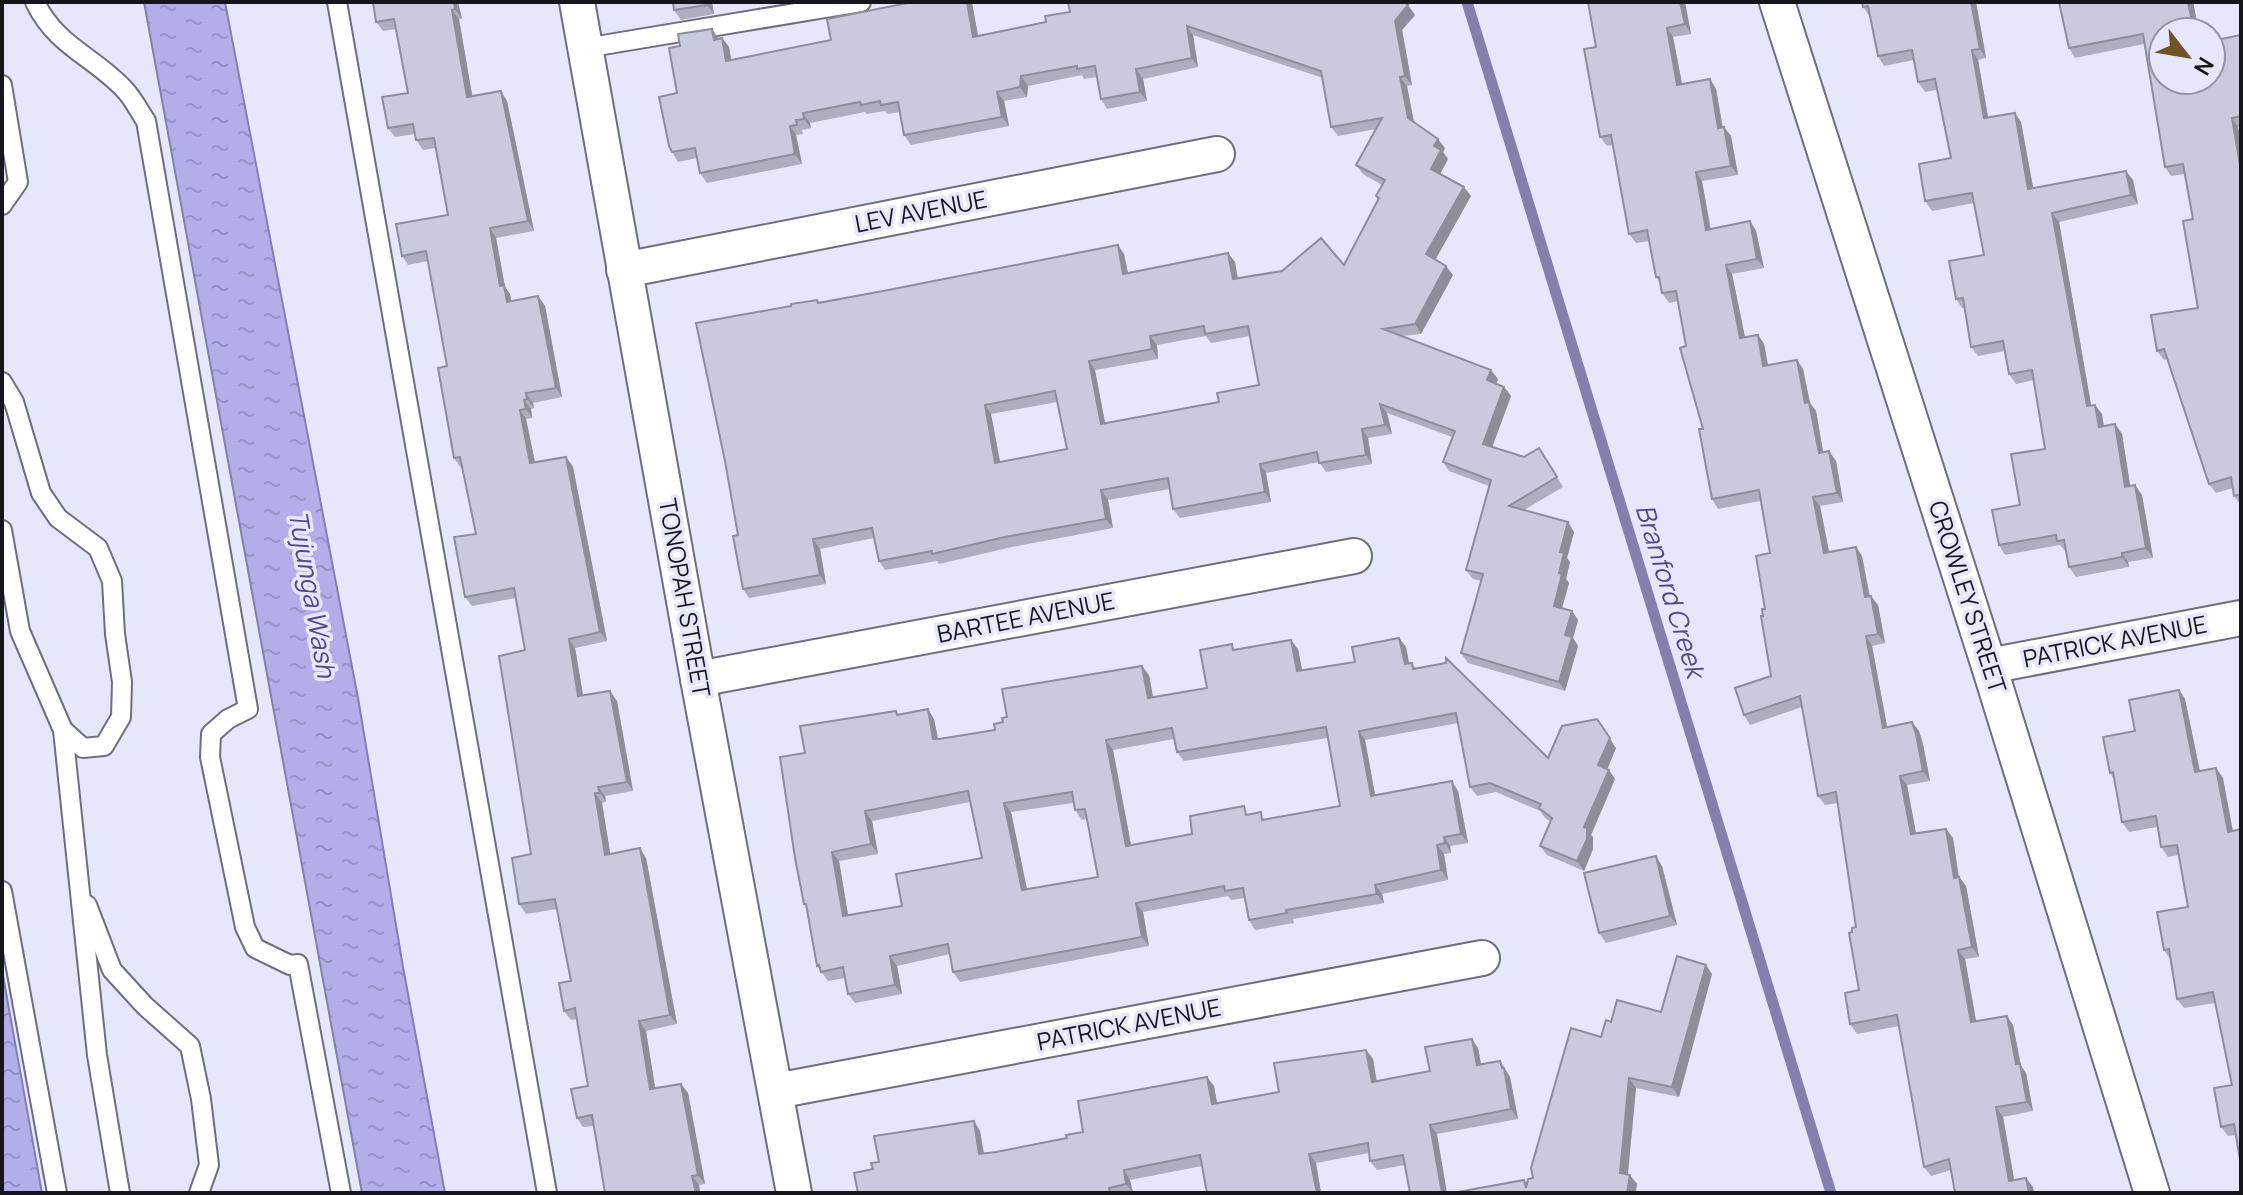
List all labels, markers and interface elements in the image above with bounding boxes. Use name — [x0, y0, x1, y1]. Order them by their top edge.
north arrow — [2147, 16, 2227, 96]
text: N — [2187, 52, 2221, 81]
street label: LEV AVENUE — [852, 182, 990, 239]
street label: TONOPAH STREET — [652, 496, 719, 700]
street label: CROWLEY STREET — [1922, 496, 2015, 698]
water label: Branford Creek — [1628, 500, 1716, 686]
water label: Tujunga Wash — [281, 508, 346, 682]
street label: BARTEE AVENUE — [934, 583, 1117, 650]
street label: PATRICK AVENUE — [2020, 607, 2209, 675]
street label: PATRICK AVENUE — [1034, 990, 1223, 1058]

